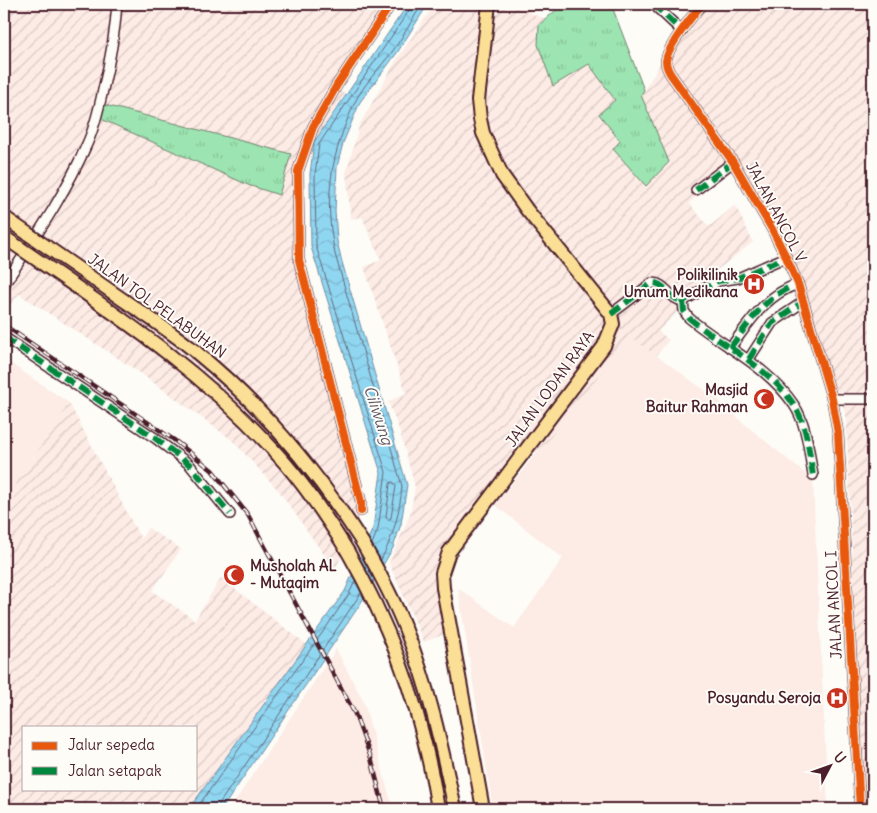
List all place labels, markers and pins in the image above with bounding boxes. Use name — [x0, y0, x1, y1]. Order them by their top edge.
place label: Polikilinik Umum Medikana — [624, 265, 738, 301]
hospital icon: Polikilinik Umum Medikana — [742, 272, 766, 296]
place label: Masjid Baitur Rahman — [646, 380, 748, 416]
mosque icon: Masjid Baitur Rahman — [752, 387, 776, 411]
place label: Musholah AL - Mutaqim — [250, 556, 337, 593]
mosque icon: Musholah AL - Mutaqim — [222, 563, 246, 587]
hospital icon: Posyandu Seroja — [825, 686, 849, 710]
place label: Posyandu Seroja — [707, 688, 821, 708]

